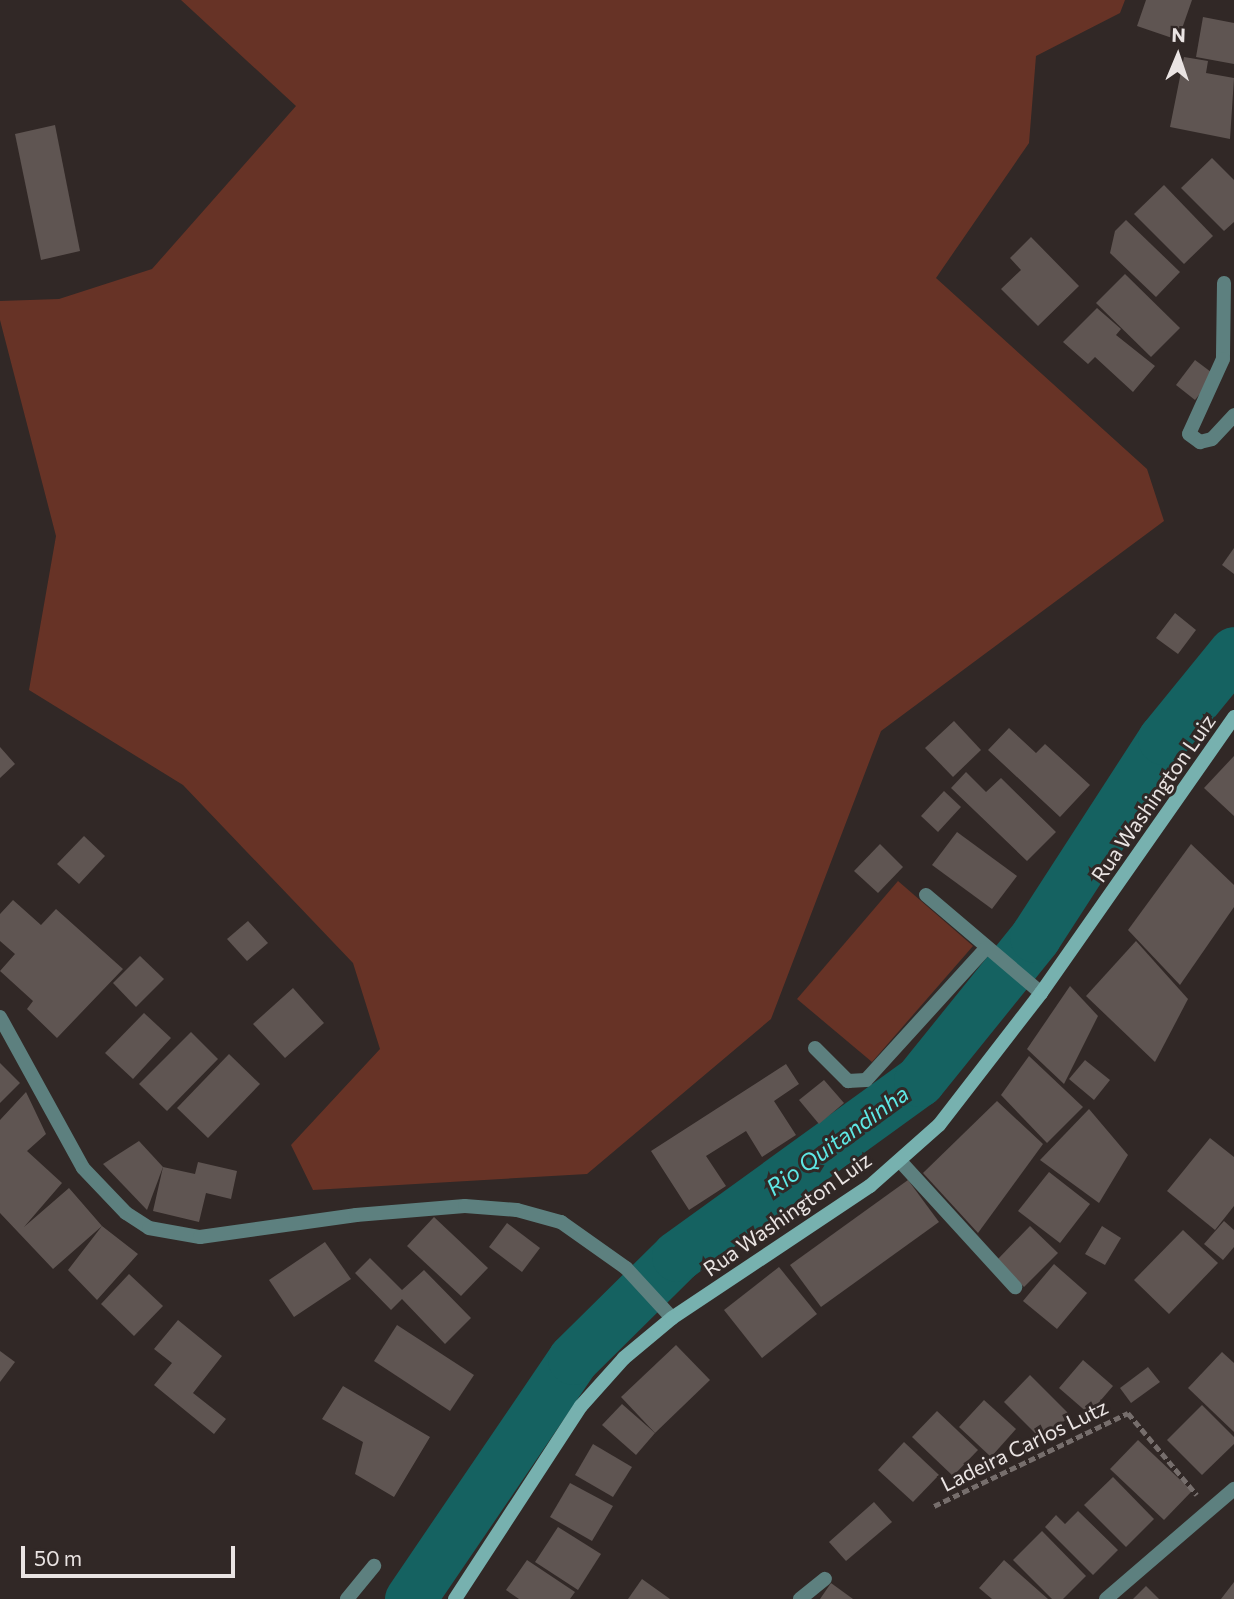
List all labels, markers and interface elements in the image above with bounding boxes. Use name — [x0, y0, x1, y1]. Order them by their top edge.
north arrow — [1143, 21, 1213, 91]
text: N — [1171, 23, 1186, 46]
street label: Rua Washington Luiz — [1086, 709, 1220, 887]
water label: Rio Quitandinha — [760, 1079, 914, 1201]
street label: Rua Washington Luiz — [698, 1147, 876, 1281]
street label: Ladeira Carlos Lutz — [936, 1394, 1112, 1496]
scale bar — [24, 1532, 238, 1576]
text: 50 m — [34, 1545, 82, 1570]

